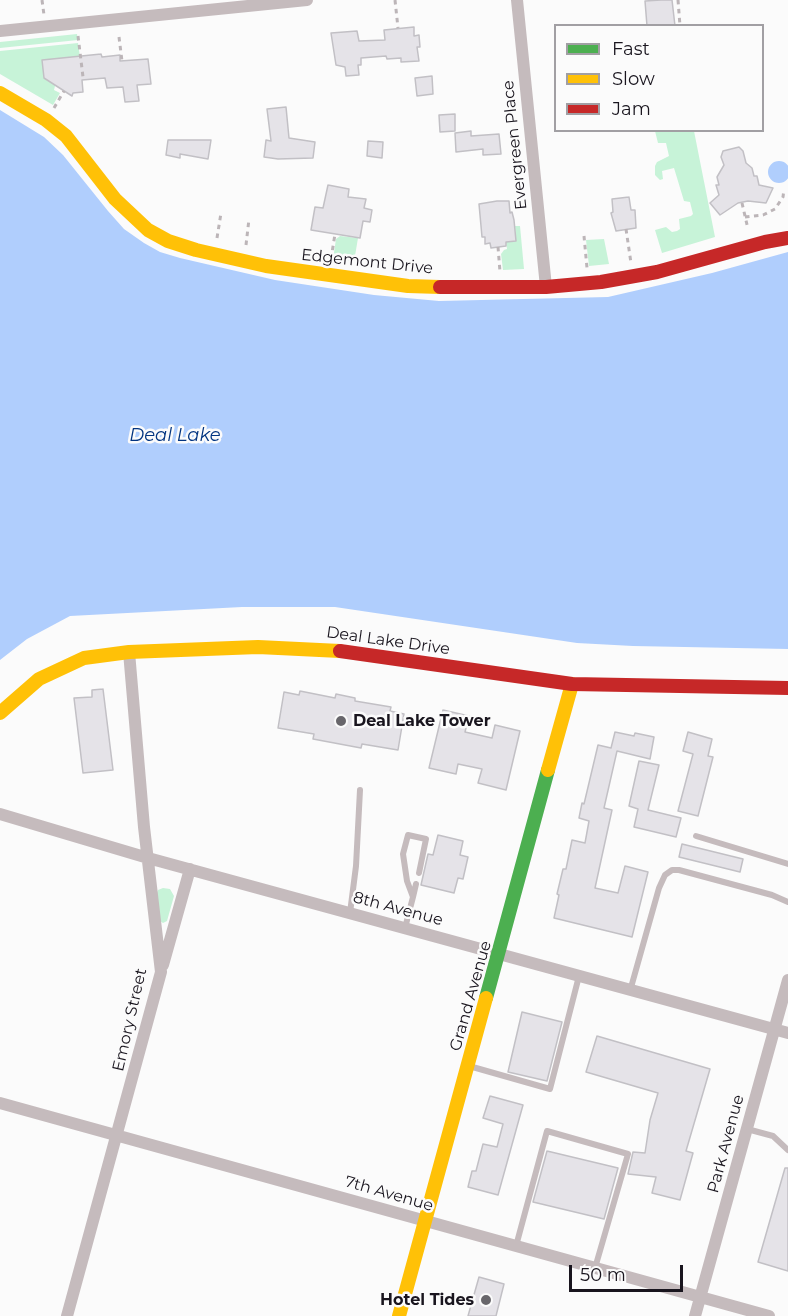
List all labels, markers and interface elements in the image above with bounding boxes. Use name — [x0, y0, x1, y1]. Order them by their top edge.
legend — [554, 24, 764, 132]
text: Fast — [612, 38, 650, 60]
text: Slow — [612, 68, 655, 90]
street label: Evergreen Place — [499, 79, 531, 211]
text: Jam — [612, 98, 651, 120]
street label: Edgemont Drive — [300, 246, 434, 278]
water label: Deal Lake — [129, 425, 221, 447]
street label: Deal Lake Drive — [325, 623, 451, 659]
place label: Deal Lake Tower — [353, 711, 491, 731]
marker: Deal Lake Tower — [334, 714, 348, 728]
street label: 8th Avenue — [351, 888, 445, 930]
street label: Grand Avenue — [446, 939, 496, 1053]
street label: Emory Street — [109, 967, 151, 1073]
street label: Park Avenue — [704, 1093, 748, 1195]
street label: 7th Avenue — [343, 1172, 435, 1216]
scale bar — [572, 1253, 686, 1291]
text: 50 m — [580, 1264, 626, 1286]
place label: Hotel Tides — [380, 1290, 474, 1310]
marker: Hotel Tides — [479, 1293, 493, 1307]

